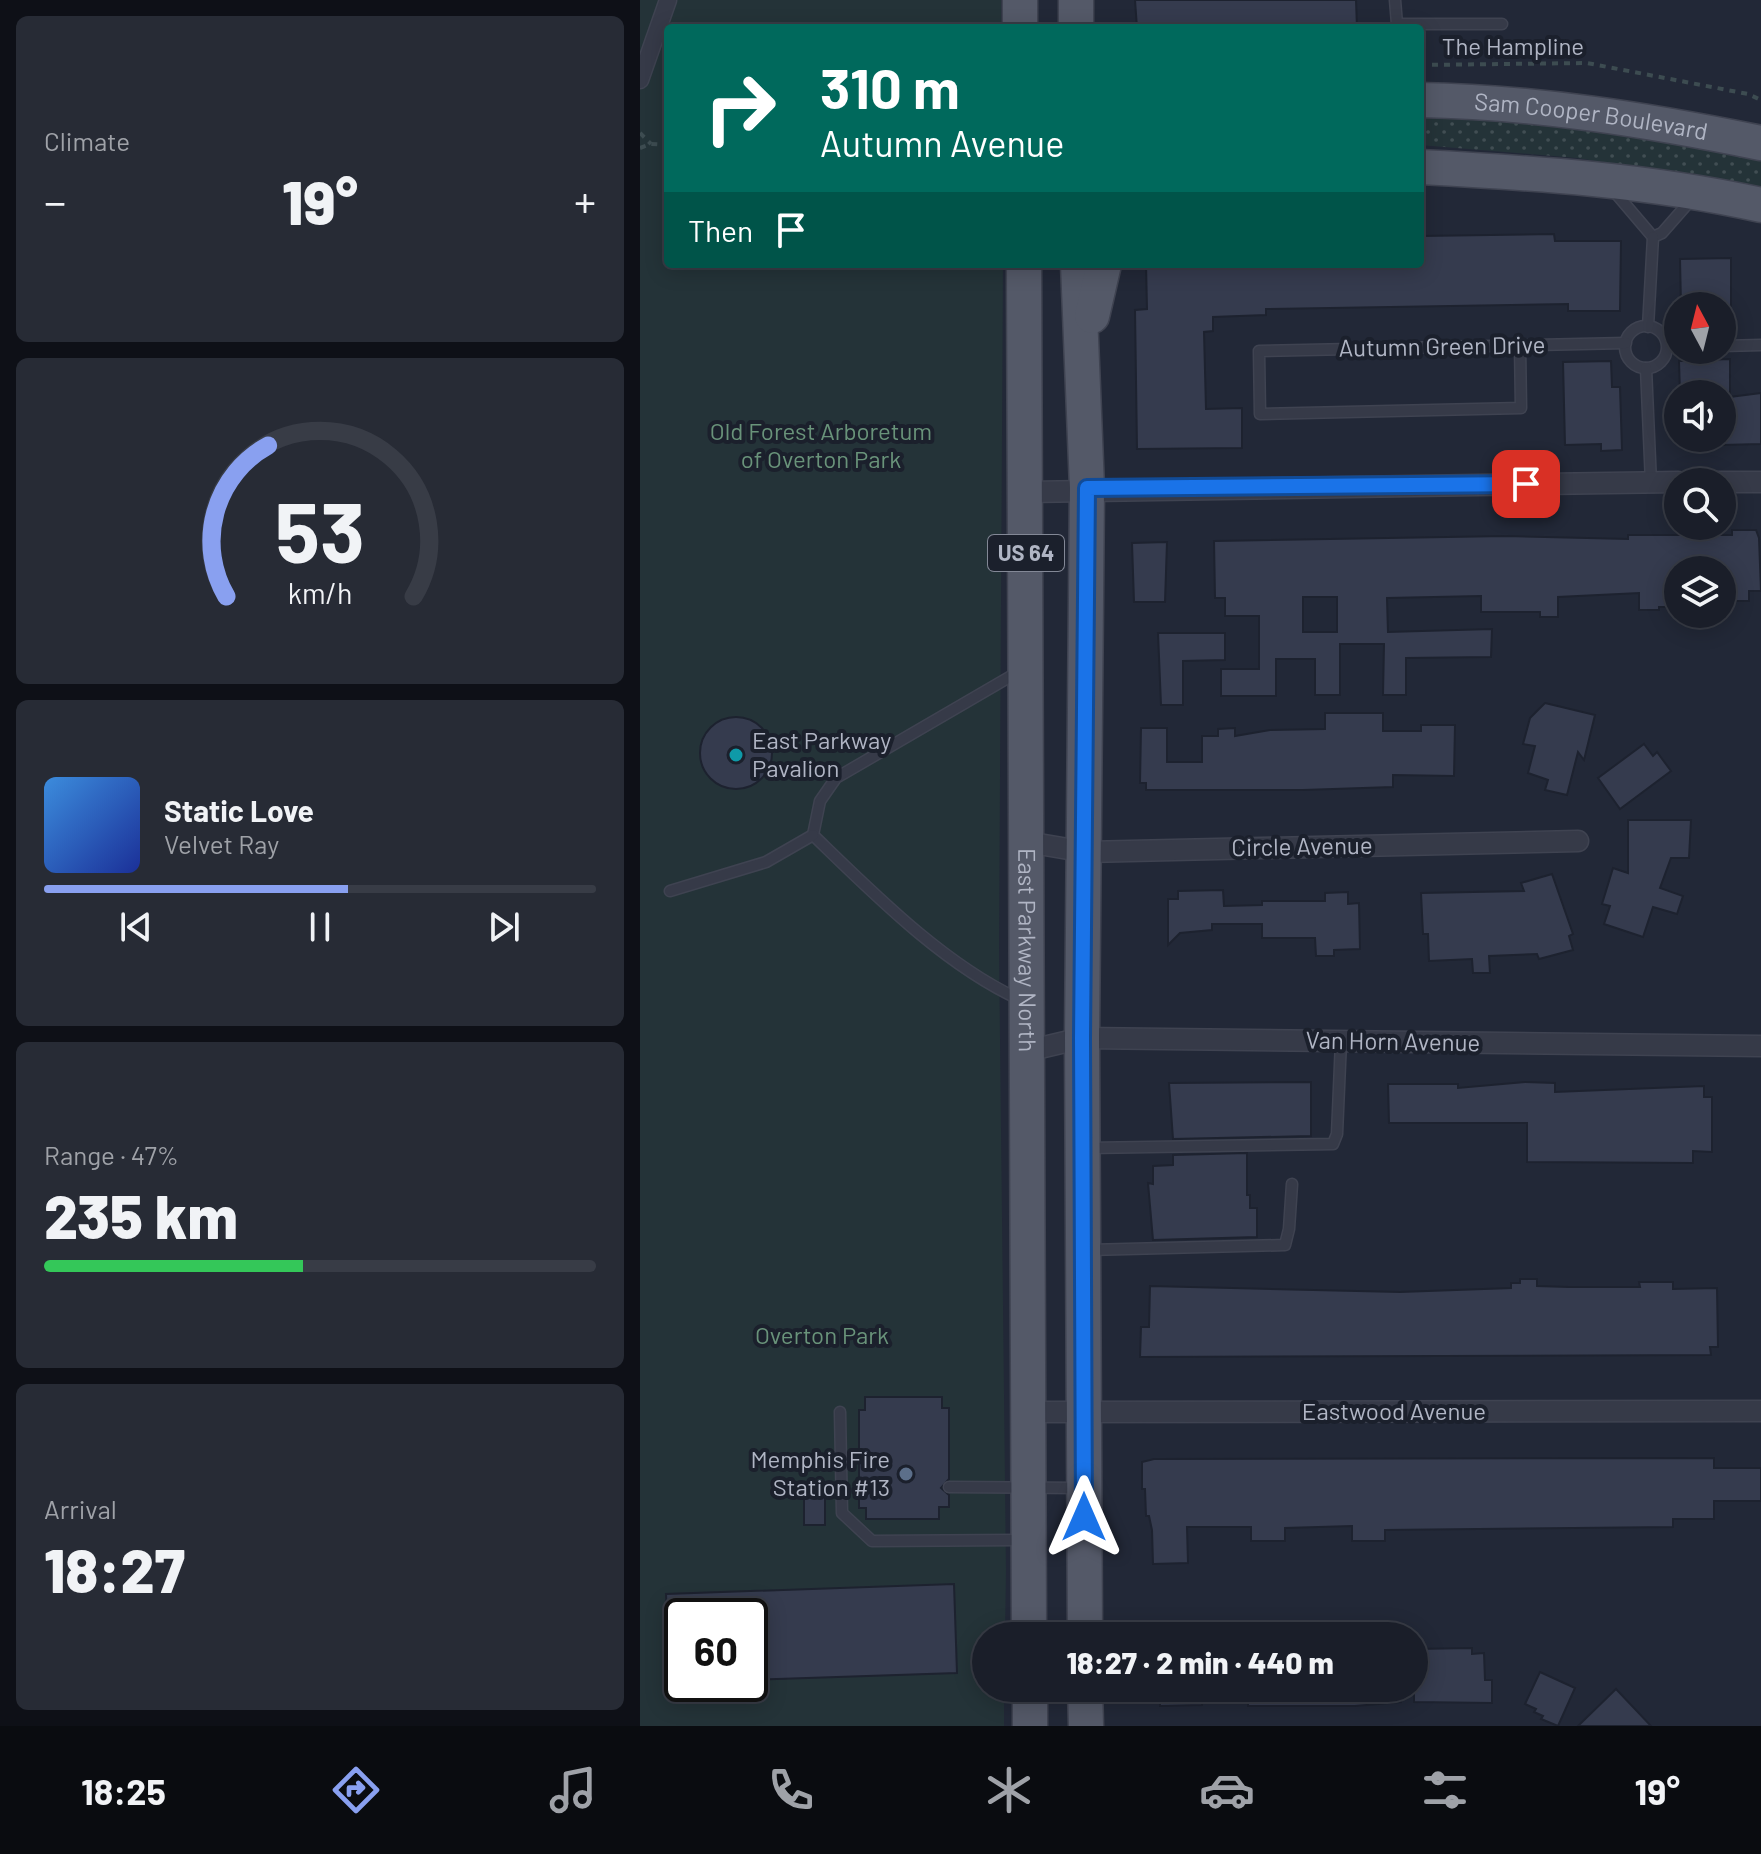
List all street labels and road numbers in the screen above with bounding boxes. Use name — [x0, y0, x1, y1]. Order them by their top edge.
street label: The Hampline — [1442, 31, 1584, 60]
street label: Sam Cooper Boulevard — [1474, 86, 1710, 145]
street label: Autumn Green Drive — [1338, 329, 1546, 362]
road number: US 64 — [988, 535, 1064, 571]
street label: Circle Avenue — [1231, 830, 1373, 861]
street label: East Parkway North — [1013, 848, 1043, 1052]
street label: Van Horn Avenue — [1306, 1024, 1481, 1057]
street label: Eastwood Avenue — [1302, 1396, 1486, 1425]

